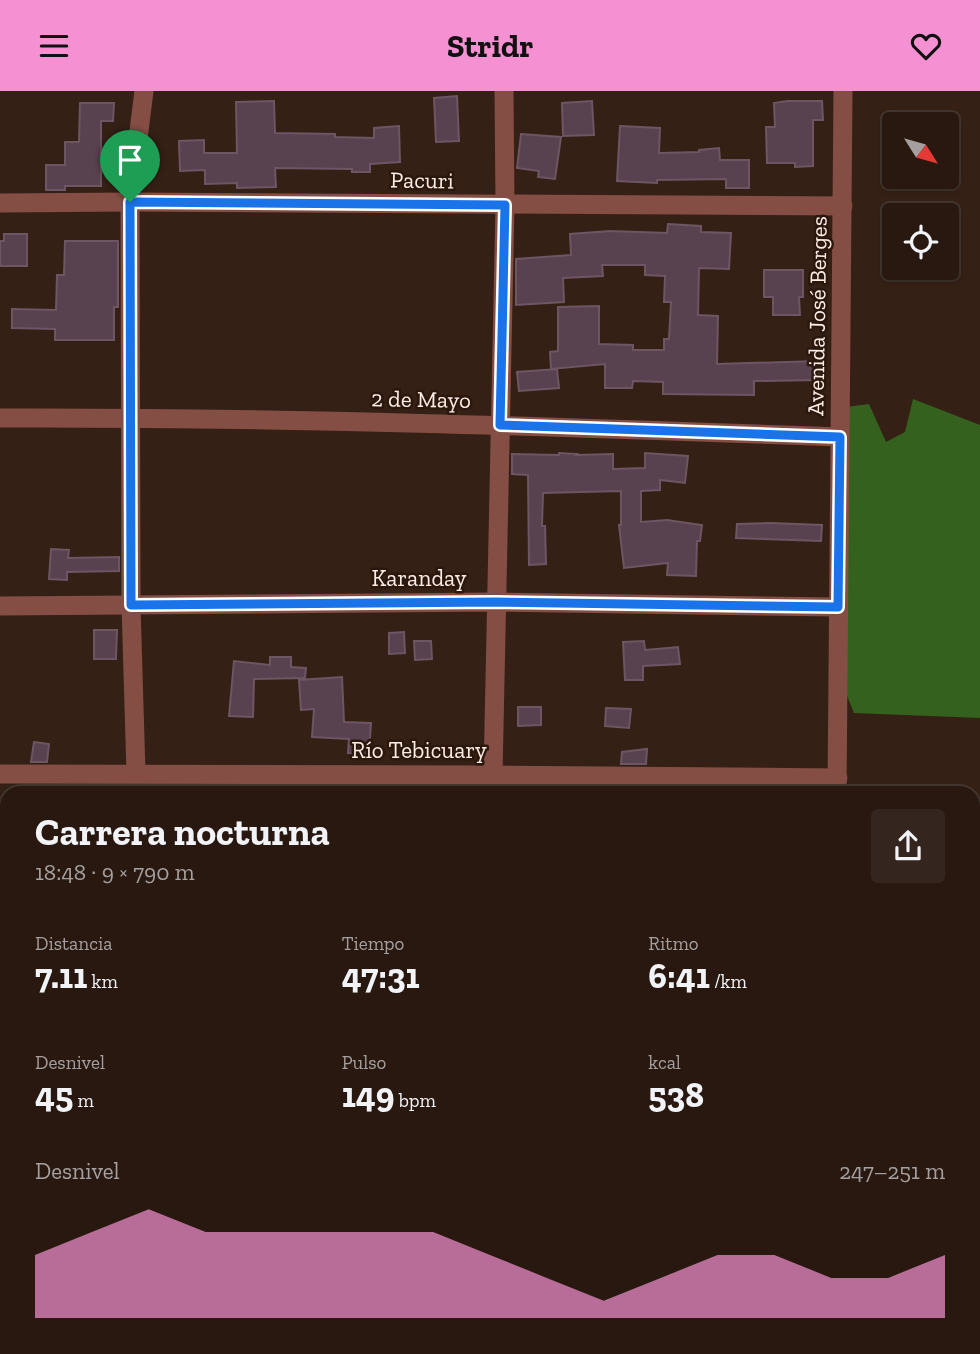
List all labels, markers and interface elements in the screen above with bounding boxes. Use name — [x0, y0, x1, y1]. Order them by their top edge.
icon: menu — [35, 27, 73, 65]
text: Stridr — [447, 27, 533, 65]
icon: heart — [907, 27, 945, 65]
north arrow — [882, 112, 959, 189]
map controls — [882, 112, 959, 280]
pin — [100, 130, 160, 202]
icon: arrive — [111, 141, 149, 179]
street label: Pacuri — [390, 165, 454, 195]
button: locate — [882, 203, 959, 280]
street label: Avenida José Berges — [801, 216, 833, 416]
street label: 2 de Mayo — [371, 384, 471, 414]
street label: Karanday — [372, 564, 467, 592]
street label: Río Tebicuary — [351, 736, 487, 764]
text: Carrera nocturna — [35, 809, 330, 855]
button: share — [871, 809, 945, 883]
text: 18:48 · 9 × 790 m — [35, 858, 195, 886]
text: Distancia — [35, 932, 112, 955]
text: Tiempo — [342, 932, 404, 955]
text: Ritmo — [648, 932, 699, 955]
text: 7.11 — [35, 955, 87, 997]
text: 47:31 — [342, 955, 420, 997]
text: 6:41 — [648, 955, 710, 997]
text: km — [87, 970, 118, 993]
text: /km — [710, 970, 747, 993]
text: Desnivel — [35, 1051, 105, 1074]
text: Pulso — [342, 1051, 386, 1074]
text: kcal — [648, 1051, 681, 1074]
text: 45 — [35, 1074, 73, 1116]
text: 149 — [342, 1074, 394, 1116]
text: 538 — [648, 1074, 704, 1116]
text: m — [73, 1089, 94, 1112]
text: bpm — [394, 1089, 436, 1112]
text: Desnivel — [35, 1157, 120, 1185]
text: 247–251 m — [839, 1157, 945, 1185]

